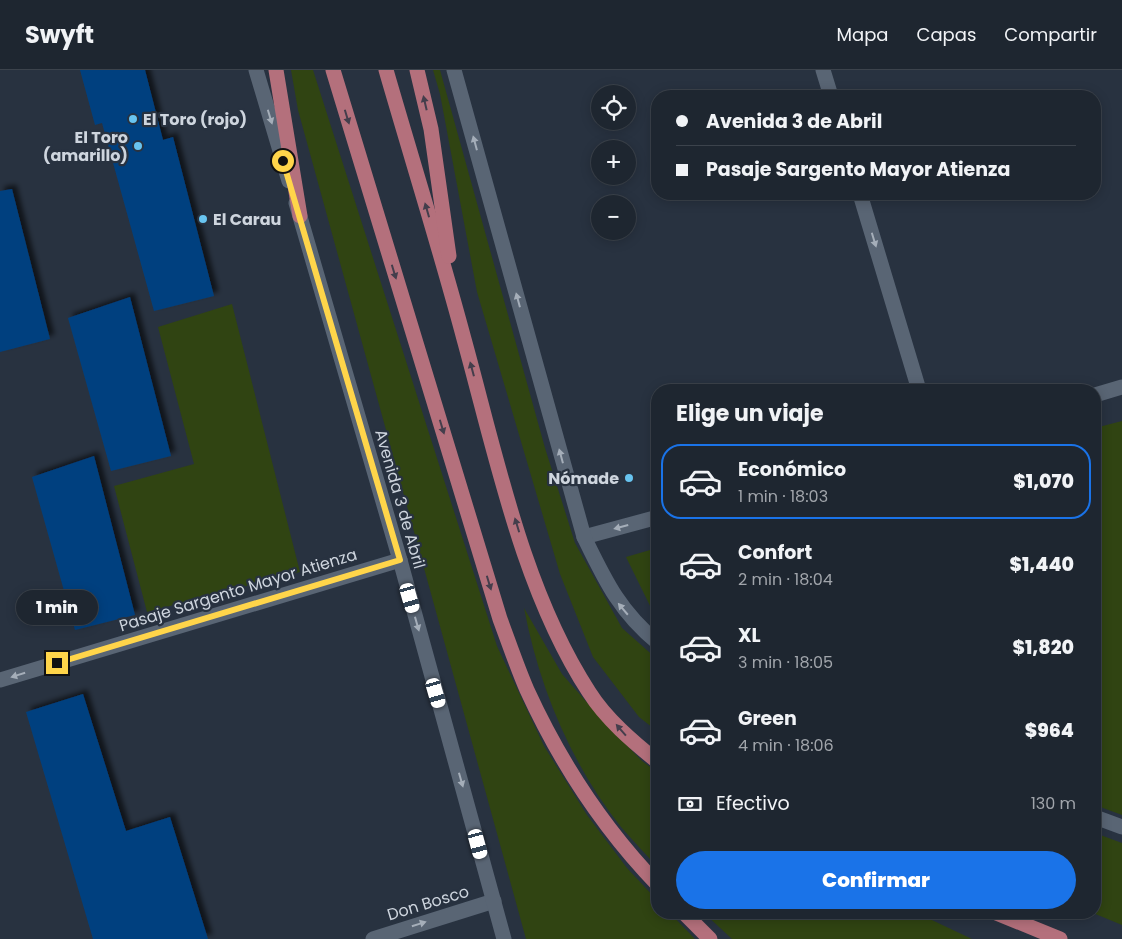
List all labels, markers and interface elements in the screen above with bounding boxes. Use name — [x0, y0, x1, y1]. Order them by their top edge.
text: Swyft — [25, 18, 94, 51]
text: Mapa — [836, 22, 889, 47]
text: Capas — [917, 22, 976, 47]
text: Compartir — [1004, 22, 1097, 47]
map controls — [591, 85, 636, 240]
button: locate — [591, 85, 636, 130]
one-way arrow — [421, 96, 429, 111]
place label: El Toro (rojo) — [143, 108, 247, 131]
text: Avenida 3 de Abril — [706, 108, 882, 135]
one-way arrow — [266, 109, 274, 124]
one-way arrow — [343, 109, 351, 124]
marker: El Toro (rojo) — [127, 113, 139, 125]
place label: El Toro (amarillo) — [43, 126, 128, 167]
one-way arrow — [470, 135, 478, 150]
marker: El Toro (amarillo) — [132, 140, 144, 152]
button: + — [591, 140, 636, 185]
route start — [272, 150, 294, 172]
text: Pasaje Sargento Mayor Atienza — [706, 156, 1010, 183]
button: − — [591, 195, 636, 240]
one-way arrow — [423, 203, 431, 218]
place label: El Carau — [213, 208, 281, 231]
marker: El Carau — [197, 213, 209, 225]
one-way arrow — [871, 233, 879, 248]
one-way arrow — [391, 265, 399, 280]
one-way arrow — [514, 292, 522, 307]
one-way arrow — [468, 361, 476, 376]
text: Elige un viaje — [676, 398, 824, 429]
one-way arrow — [439, 420, 446, 435]
street label: Avenida 3 de Abril — [369, 427, 431, 571]
one-way arrow — [557, 449, 565, 464]
text: Económico — [738, 456, 846, 483]
icon: car — [678, 459, 723, 504]
place label: Nómade — [548, 467, 619, 490]
text: $1,070 — [1013, 468, 1074, 495]
marker: Nómade — [623, 472, 635, 484]
text: 1 min · 18:03 — [738, 485, 828, 508]
one-way arrow — [512, 517, 520, 532]
one-way arrow — [613, 523, 628, 531]
text: Confort — [738, 539, 812, 566]
icon: car — [678, 542, 723, 587]
street label: Pasaje Sargento Mayor Atienza — [116, 543, 360, 637]
text: $1,440 — [1009, 551, 1074, 578]
text: 2 min · 18:04 — [738, 568, 833, 591]
one-way arrow — [486, 575, 494, 590]
car — [398, 582, 421, 614]
callout: 1 min — [16, 590, 98, 626]
text: 1 min — [36, 596, 78, 619]
one-way arrow — [618, 602, 629, 615]
one-way arrow — [414, 616, 422, 631]
text: XL — [738, 622, 761, 649]
icon: car — [678, 625, 723, 670]
text: $1,820 — [1012, 634, 1074, 661]
text: 3 min · 18:05 — [738, 651, 833, 674]
route end — [46, 652, 68, 674]
one-way arrow — [10, 671, 25, 679]
car — [424, 677, 447, 709]
text: Green — [738, 705, 797, 732]
icon: car — [678, 708, 723, 753]
text: $964 — [1025, 717, 1074, 744]
one-way arrow — [616, 723, 627, 736]
text: 4 min · 18:06 — [738, 734, 834, 757]
one-way arrow — [457, 773, 465, 788]
icon: cash — [676, 790, 704, 818]
text: Efectivo — [716, 790, 790, 817]
text: 130 m — [1031, 792, 1076, 815]
car — [466, 828, 489, 860]
button: Confirmar — [676, 851, 1076, 909]
street label: Don Bosco — [384, 880, 472, 926]
one-way arrow — [412, 920, 427, 928]

